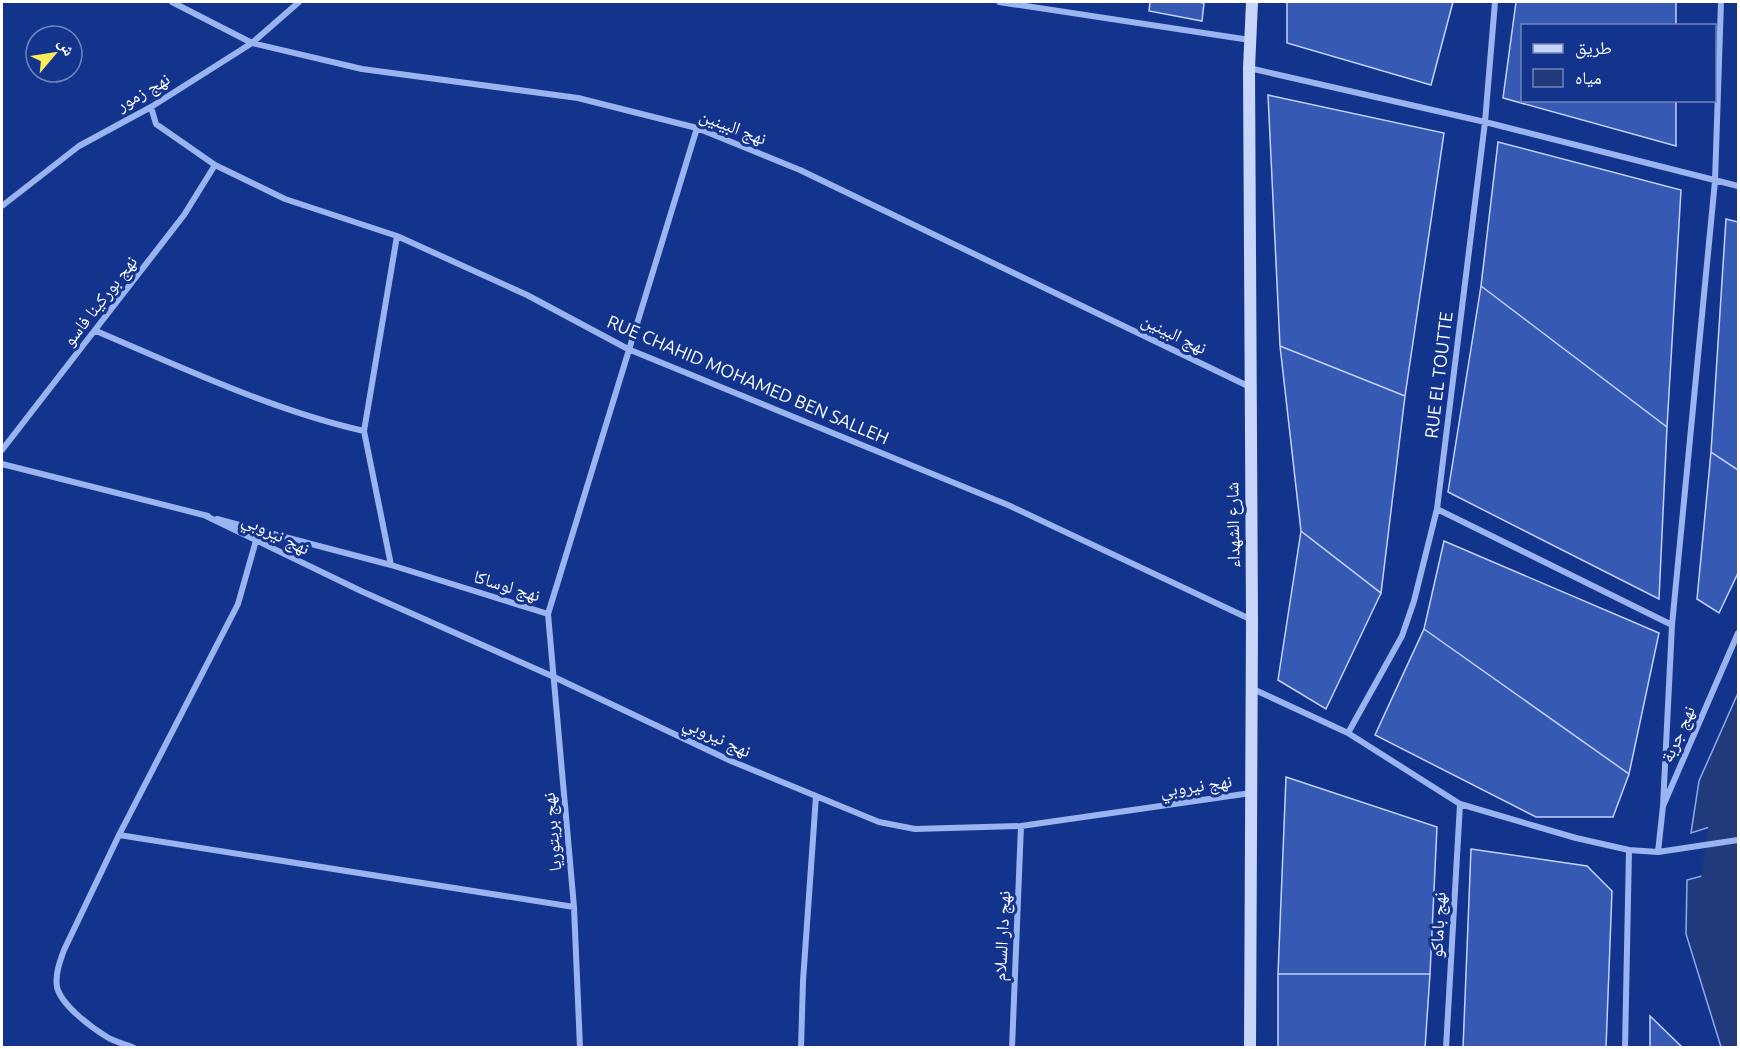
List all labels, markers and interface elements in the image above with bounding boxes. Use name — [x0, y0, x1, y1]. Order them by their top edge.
north arrow — [24, 24, 84, 84]
legend — [1521, 24, 1716, 102]
text: ش — [54, 35, 79, 59]
text: طريق — [1575, 37, 1612, 59]
text: مياه — [1575, 67, 1602, 88]
street label: نهج زمور — [111, 68, 174, 118]
street label: نهج البينين — [696, 104, 770, 151]
street label: نهج بوركينا فاسو — [58, 251, 143, 351]
street label: نهج البينين — [1137, 309, 1210, 360]
street label: RUE CHAHID MOHAMED BEN SALLEH — [605, 310, 892, 448]
street label: RUE EL TOUTTE — [1420, 310, 1456, 439]
street label: شارع الشهداء — [1221, 482, 1245, 568]
street label: نهج نيروبي — [237, 508, 313, 563]
street label: نهج لوساكا — [471, 565, 543, 608]
street label: نهج جربة — [1656, 702, 1701, 766]
street label: نهج نيروبي — [678, 712, 754, 766]
street label: نهج نيروبي — [1159, 770, 1234, 805]
street label: نهج بريتوريا — [538, 792, 567, 872]
street label: نهج دار السلام — [989, 890, 1016, 982]
street label: نهج باماكو — [1425, 891, 1452, 959]

